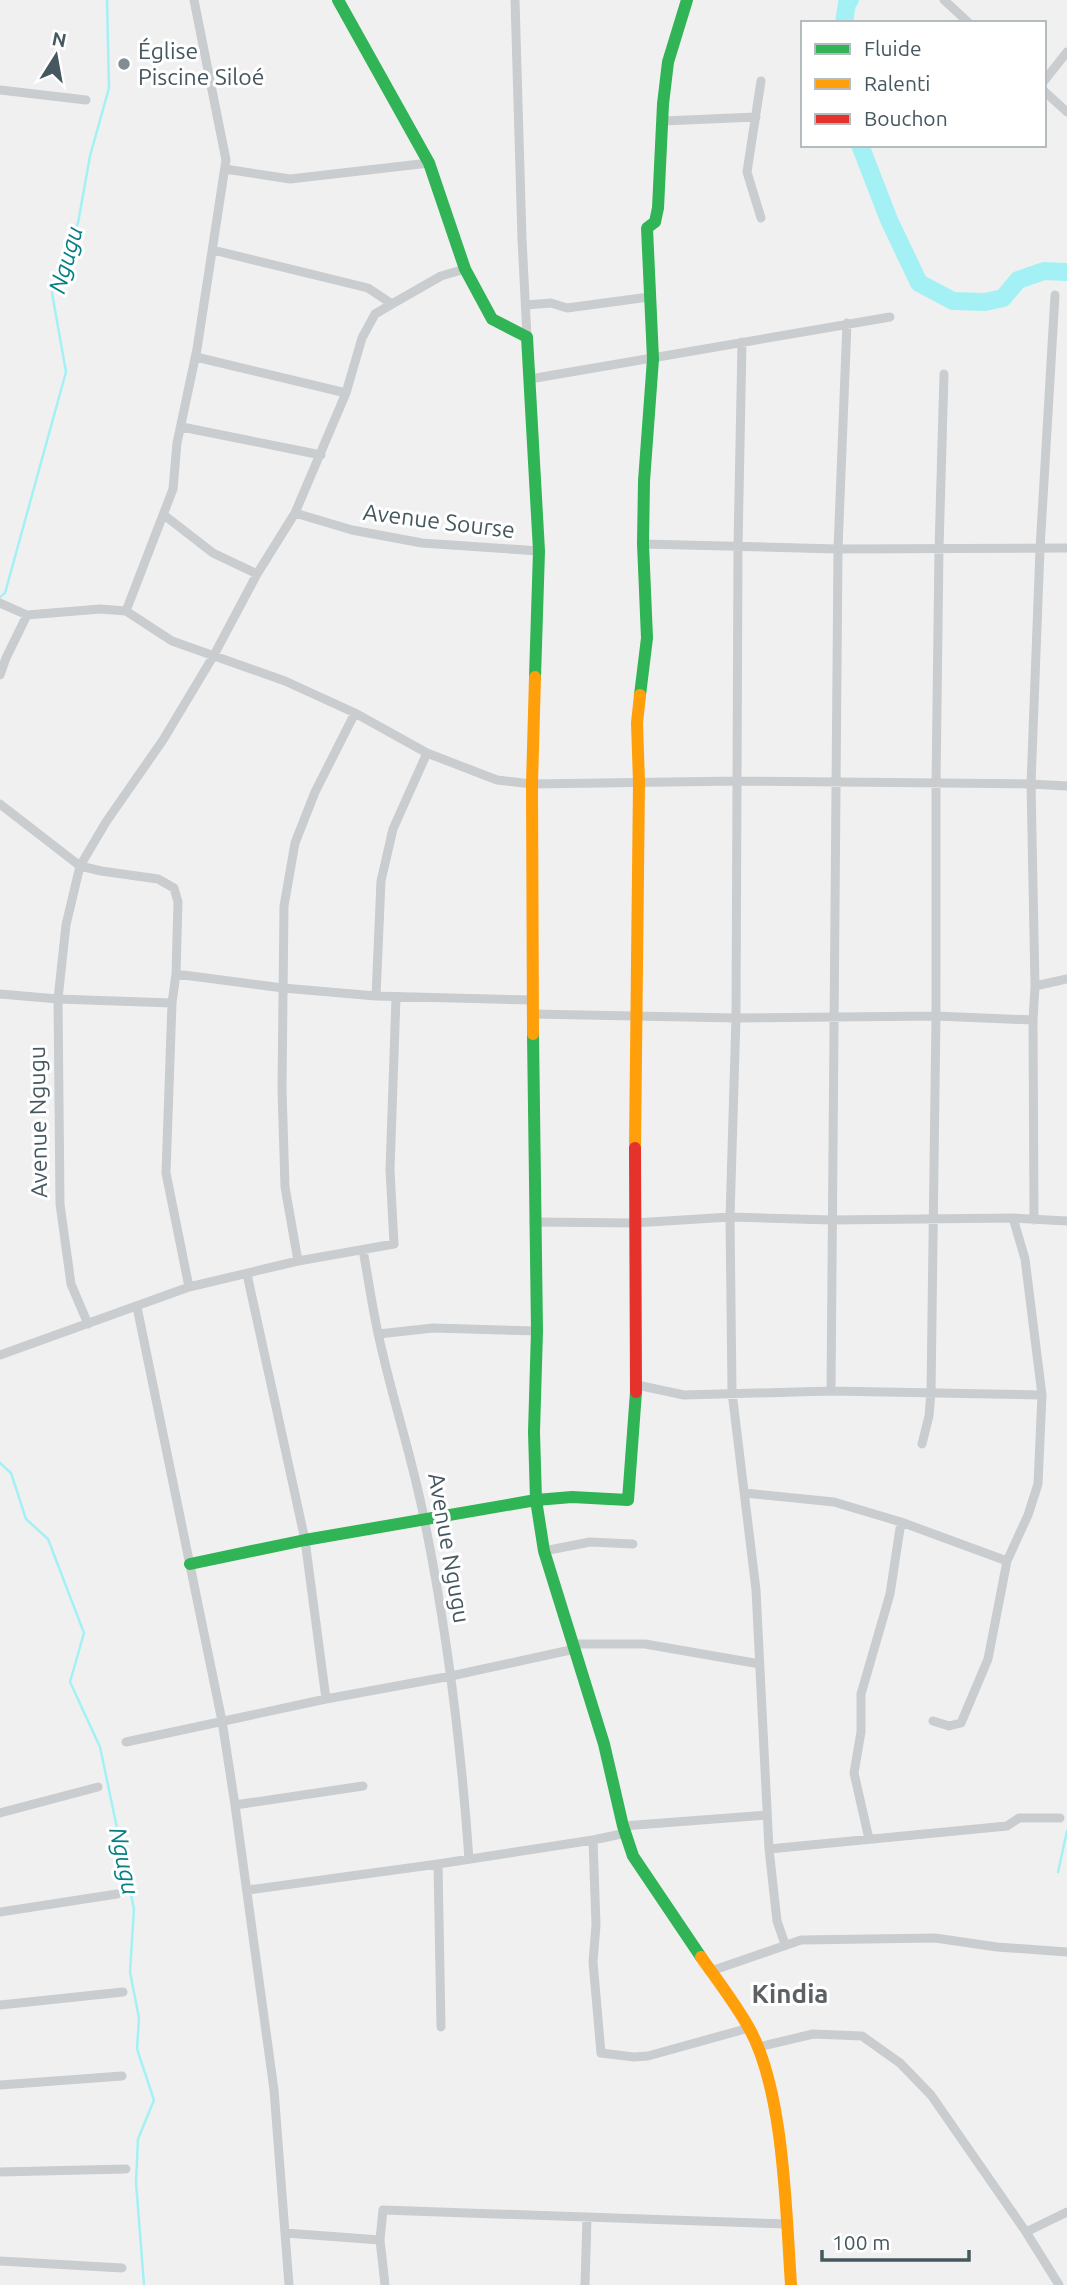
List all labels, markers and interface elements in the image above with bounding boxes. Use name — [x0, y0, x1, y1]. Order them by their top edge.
north arrow — [21, 21, 91, 91]
legend — [801, 21, 1046, 147]
text: N — [50, 27, 68, 51]
text: Fluide — [864, 36, 922, 60]
place label: Église Piscine Siloé — [138, 37, 265, 89]
marker: Église Piscine Siloé — [116, 56, 132, 72]
text: Ralenti — [864, 71, 930, 95]
text: Bouchon — [864, 106, 948, 130]
water label: Ngugu — [43, 223, 88, 296]
street label: Avenue Sourse — [362, 499, 516, 542]
street label: Avenue Ngugu — [24, 1046, 51, 1198]
street label: Avenue Ngugu — [424, 1471, 475, 1625]
water label: Ngugu — [104, 1825, 145, 1897]
district label: Kindia — [752, 1979, 828, 2008]
scale bar — [822, 2218, 969, 2262]
text: 100 m — [832, 2230, 890, 2254]

